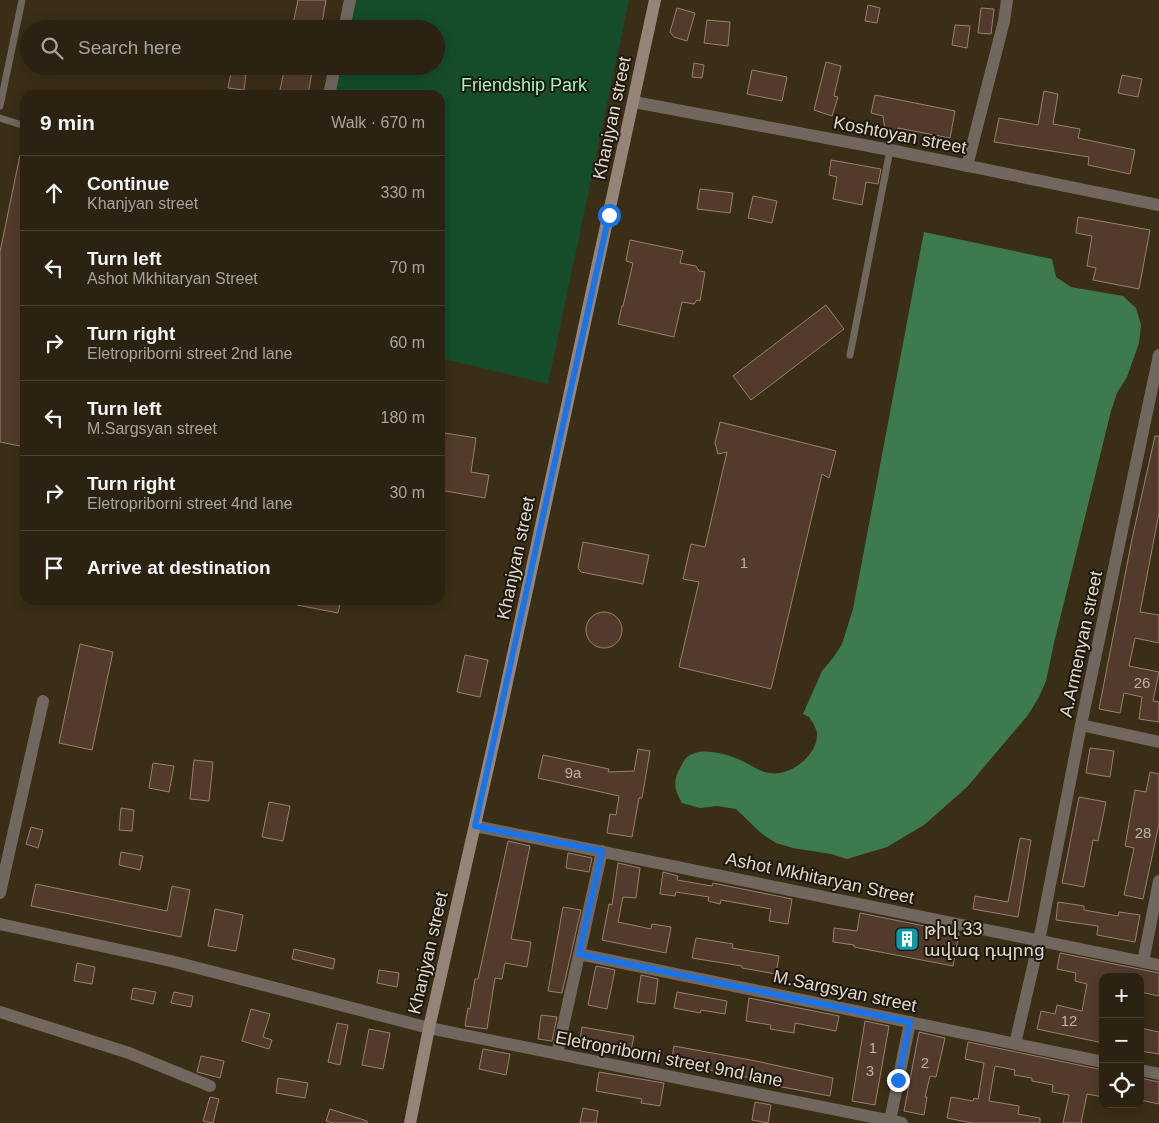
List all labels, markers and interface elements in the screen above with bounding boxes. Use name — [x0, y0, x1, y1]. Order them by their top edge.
search box — [20, 20, 445, 75]
icon: search — [38, 34, 66, 62]
text: Search here — [78, 37, 182, 58]
street label: Khanjyan street — [589, 55, 635, 181]
park label: Friendship Park — [461, 75, 588, 95]
text: 9 min — [40, 111, 95, 134]
street label: Koshtoyan street — [832, 112, 968, 158]
text: Walk · 670 m — [331, 114, 425, 131]
text: Continue — [87, 173, 169, 194]
icon: ahead — [40, 179, 68, 207]
text: 330 m — [381, 184, 425, 201]
text: Khanjyan street — [87, 195, 198, 212]
route start — [598, 204, 621, 227]
text: Turn left — [87, 248, 162, 269]
icon: left — [40, 254, 68, 282]
text: 70 m — [389, 259, 425, 276]
text: Ashot Mkhitaryan Street — [87, 270, 258, 287]
text: Turn right — [87, 323, 175, 344]
icon: right — [40, 329, 68, 357]
text: 60 m — [389, 334, 425, 351]
text: Eletropriborni street 2nd lane — [87, 345, 292, 362]
text: Turn left — [87, 398, 162, 419]
icon: left — [40, 404, 68, 432]
text: 180 m — [381, 409, 425, 426]
text: M.Sargsyan street — [87, 420, 217, 437]
text: Turn right — [87, 473, 175, 494]
icon: right — [40, 479, 68, 507]
text: 30 m — [389, 484, 425, 501]
text: Eletropriborni street 4nd lane — [87, 495, 292, 512]
street label: Khanjyan street — [493, 495, 539, 621]
icon: arrive — [40, 554, 68, 582]
house number: 1 — [740, 554, 748, 571]
text: Arrive at destination — [87, 557, 271, 578]
street label: A.Armenyan street — [1056, 569, 1106, 719]
house number: 26 — [1134, 674, 1150, 691]
house number: 9a — [565, 764, 582, 781]
house number: 28 — [1135, 824, 1151, 841]
street label: Ashot Mkhitaryan Street — [724, 848, 916, 908]
street label: Khanjyan street — [404, 890, 452, 1016]
place label: թիվ 33 ավագ դպրոց — [924, 919, 1045, 960]
building icon: թիվ 33 ավագ դպրոց — [894, 926, 920, 952]
street label: M.Sargsyan street — [771, 966, 919, 1016]
map controls — [1099, 973, 1144, 1108]
button: + — [1099, 973, 1144, 1018]
house number: 12 — [1061, 1012, 1077, 1029]
button: − — [1099, 1018, 1144, 1063]
street label: Eletropriborni street 9nd lane — [554, 1027, 784, 1091]
house number: 1 — [869, 1039, 877, 1056]
house number: 2 — [921, 1054, 929, 1071]
house number: 3 — [866, 1062, 874, 1079]
button: locate — [1099, 1063, 1144, 1108]
route end — [887, 1069, 910, 1092]

